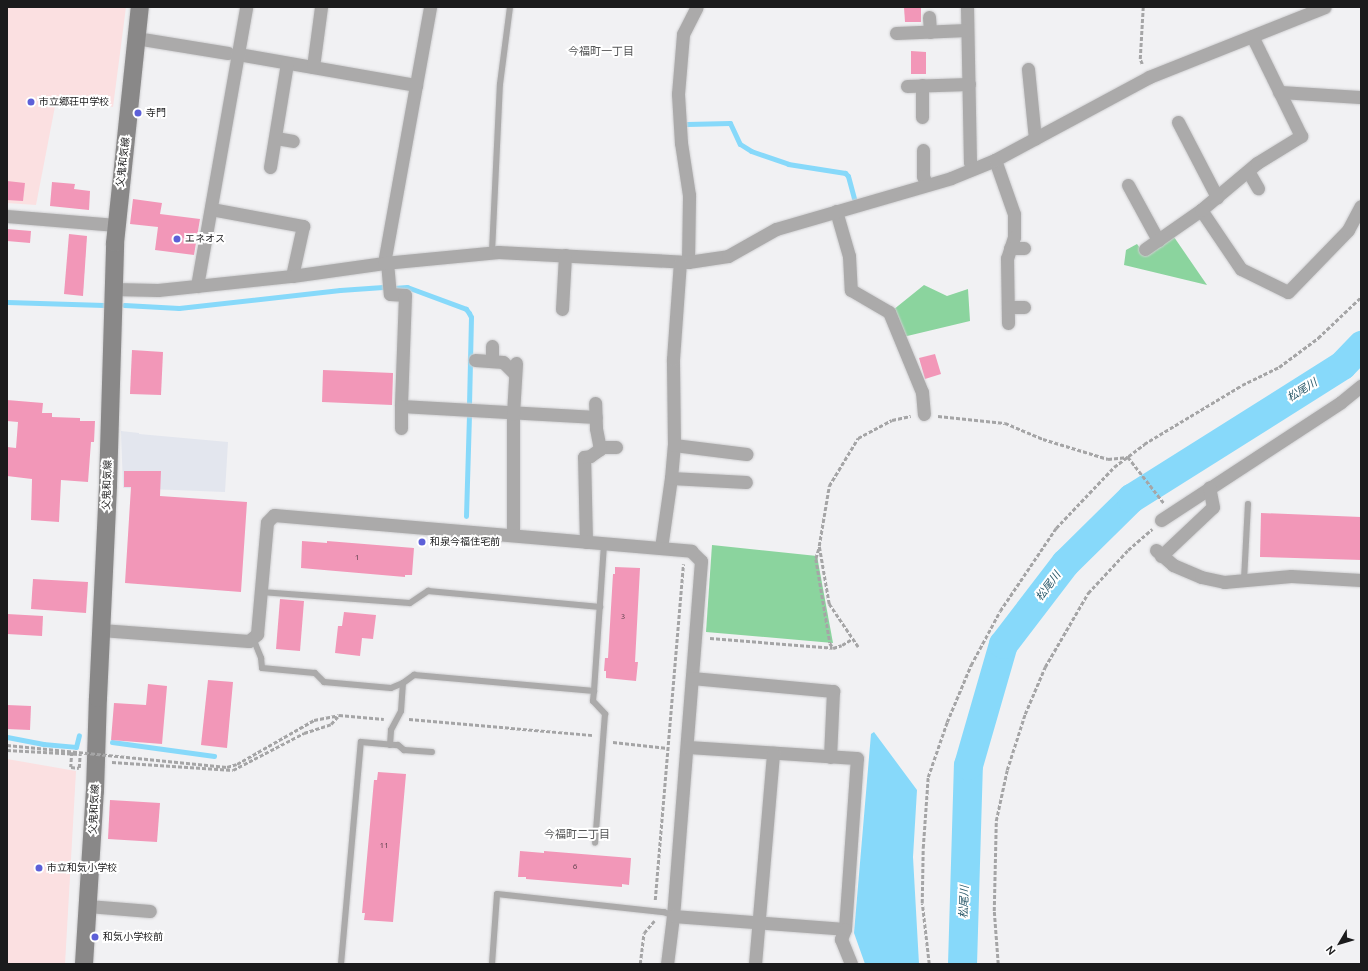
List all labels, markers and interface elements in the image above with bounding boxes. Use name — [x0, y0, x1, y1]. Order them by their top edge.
district label: 今福町一丁目 — [568, 44, 634, 58]
place label: 市立郷荘中学校 — [39, 96, 109, 108]
marker: 市立郷荘中学校 — [26, 97, 36, 107]
place label: 寺門 — [146, 107, 166, 119]
marker: 寺門 — [133, 108, 143, 118]
street label: 父鬼和気線 — [114, 136, 132, 188]
place label: エネオス — [185, 233, 225, 245]
marker: エネオス — [172, 234, 182, 244]
water label: 松尾川 — [1285, 376, 1319, 404]
street label: 父鬼和気線 — [100, 460, 114, 510]
place label: 和泉今福住宅前 — [430, 536, 500, 548]
marker: 和泉今福住宅前 — [417, 537, 427, 547]
house number: 1 — [355, 553, 359, 563]
water label: 松尾川 — [1033, 569, 1063, 603]
house number: 3 — [621, 612, 625, 622]
street label: 父鬼和気線 — [87, 784, 101, 834]
district label: 今福町二丁目 — [544, 827, 610, 841]
house number: 11 — [379, 841, 389, 851]
place label: 市立和気小学校 — [47, 862, 117, 874]
house number: 6 — [573, 862, 577, 872]
marker: 市立和気小学校 — [34, 863, 44, 873]
water label: 松尾川 — [957, 885, 971, 919]
north arrow — [1320, 923, 1360, 963]
place label: 和気小学校前 — [103, 931, 163, 943]
marker: 和気小学校前 — [90, 932, 100, 942]
text: N — [1323, 943, 1338, 957]

